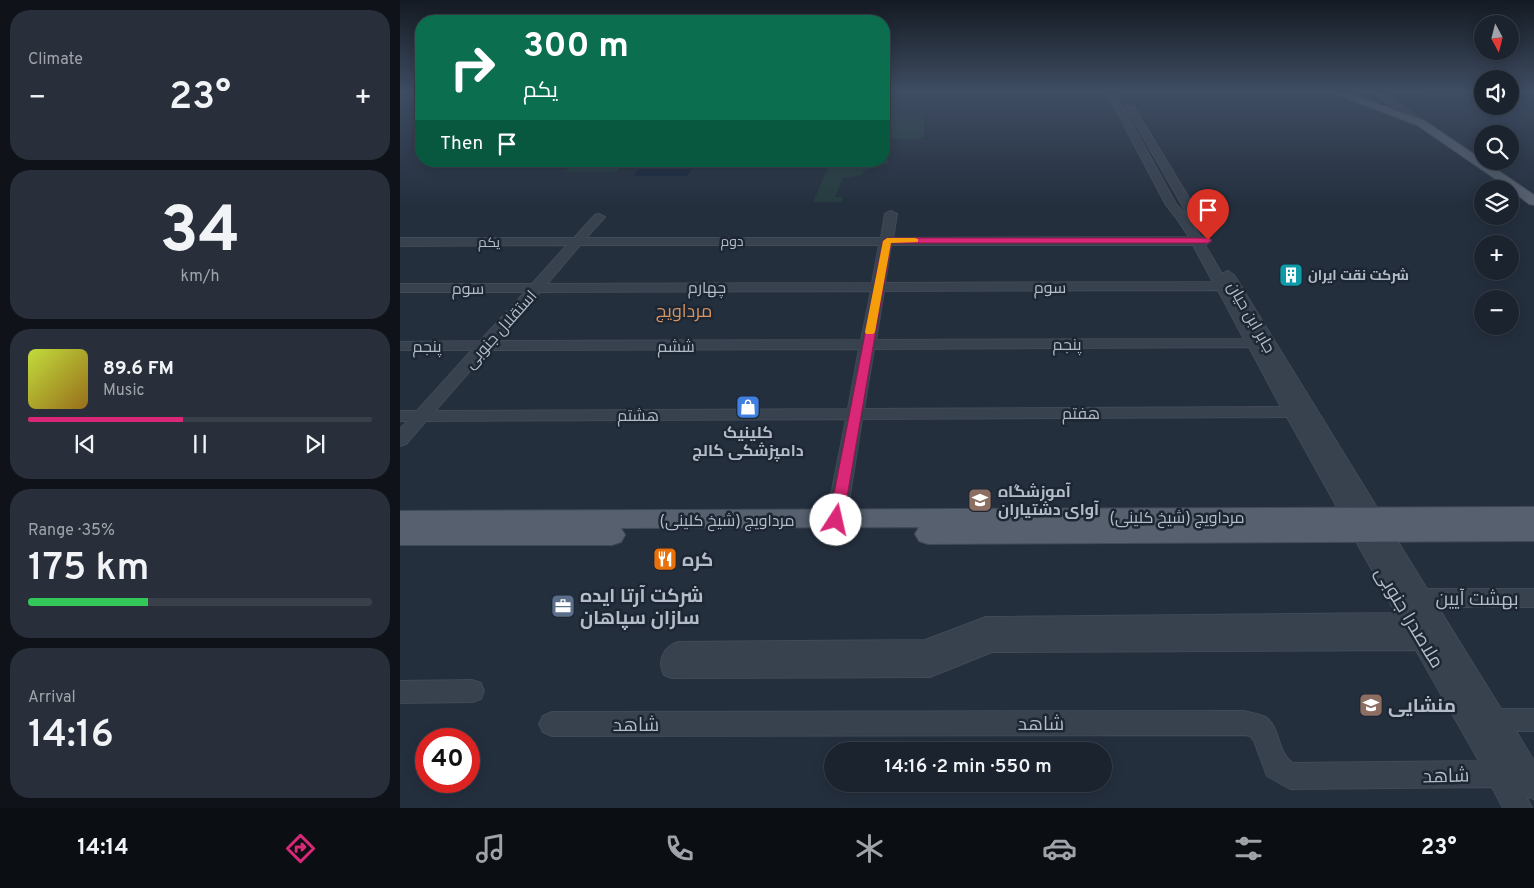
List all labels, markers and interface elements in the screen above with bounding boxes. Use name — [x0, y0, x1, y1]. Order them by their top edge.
north arrow — [1474, 15, 1519, 60]
map controls — [1474, 15, 1519, 335]
text: 300 m — [523, 25, 629, 69]
icon: right — [440, 35, 505, 100]
text: Climate — [28, 50, 83, 70]
button: sound — [1474, 70, 1519, 115]
text: 23° — [169, 74, 231, 123]
text: یکم — [523, 78, 558, 105]
text: − — [28, 81, 46, 117]
text: + — [354, 81, 372, 117]
button: search — [1474, 125, 1519, 170]
icon: arrive — [493, 130, 521, 158]
text: Then — [440, 132, 483, 156]
button: layers — [1474, 180, 1519, 225]
pin — [1187, 189, 1229, 240]
text: 34 — [160, 193, 240, 275]
icon: arrive — [1194, 196, 1222, 224]
street label: دوم — [720, 234, 744, 251]
street label: یکم — [478, 235, 500, 252]
button: + — [1474, 235, 1519, 280]
building icon: شرکت نقت ایران — [1278, 262, 1304, 288]
text: km/h — [181, 267, 219, 287]
place label: شرکت نقت ایران — [1308, 267, 1409, 285]
street label: چهارم — [688, 279, 726, 299]
street label: سوم — [1034, 279, 1066, 299]
street label: جابر ابن حیان — [1222, 279, 1279, 357]
street label: سوم — [452, 280, 484, 300]
street label: استقلال جنوبی — [461, 287, 542, 374]
button: − — [1474, 290, 1519, 335]
district label: مرداویج — [656, 301, 712, 324]
street label: پنجم — [1052, 336, 1082, 356]
street label: پنجم — [412, 338, 442, 358]
street label: ششم — [657, 338, 695, 358]
text: 89.6 FM — [103, 357, 174, 381]
text: Music — [103, 381, 144, 401]
shop icon: کلینیک دامپزشکی کالج — [735, 394, 761, 420]
street label: هفتم — [1062, 405, 1100, 425]
street label: هشتم — [617, 407, 659, 427]
place label: کلینیک دامپزشکی کالج — [692, 424, 804, 462]
icon: previous — [71, 430, 99, 458]
icon: pause — [186, 430, 214, 458]
icon: next — [301, 430, 329, 458]
place label: آموزشگاه آوای دشتیاران — [998, 482, 1099, 521]
school or university icon: آموزشگاه آوای دشتیاران — [967, 487, 993, 513]
position arrow — [809, 493, 861, 545]
street label: مرداویج (شیخ کلینی) — [1109, 509, 1245, 529]
street label: مرداویج (شیخ کلینی) — [659, 512, 795, 532]
text: Range · 35% — [28, 521, 115, 541]
text: 175 km — [28, 545, 150, 594]
restaurant icon: کره — [652, 546, 678, 572]
place label: کره — [682, 549, 713, 573]
street label: ملاصدرا جنوبی — [1369, 563, 1448, 673]
place label: شرکت آرتا ایده سازان سپاهان — [580, 585, 703, 631]
street label: بهشت آیین — [1436, 588, 1519, 612]
office icon: شرکت آرتا ایده سازان سپاهان — [550, 593, 576, 619]
text: Arrival — [28, 688, 76, 708]
school or university icon: منشایی — [1358, 692, 1384, 718]
place label: منشایی — [1388, 695, 1456, 719]
text: 14:16 — [28, 712, 114, 761]
street label: شاهد — [1018, 713, 1064, 737]
street label: شاهد — [613, 714, 659, 738]
speed limit sign: 40 — [415, 728, 480, 793]
text: 14:16 · 2 min · 550 m — [884, 755, 1052, 779]
street label: شاهد — [1423, 765, 1470, 789]
icon: directions — [283, 831, 318, 866]
icon: music — [473, 831, 508, 866]
icon: phone — [662, 831, 697, 866]
icon: climate — [852, 831, 887, 866]
icon: car — [1042, 831, 1077, 866]
icon: filters — [1231, 831, 1266, 866]
text: 14:14 — [77, 835, 129, 862]
text: 23° — [1421, 835, 1457, 862]

